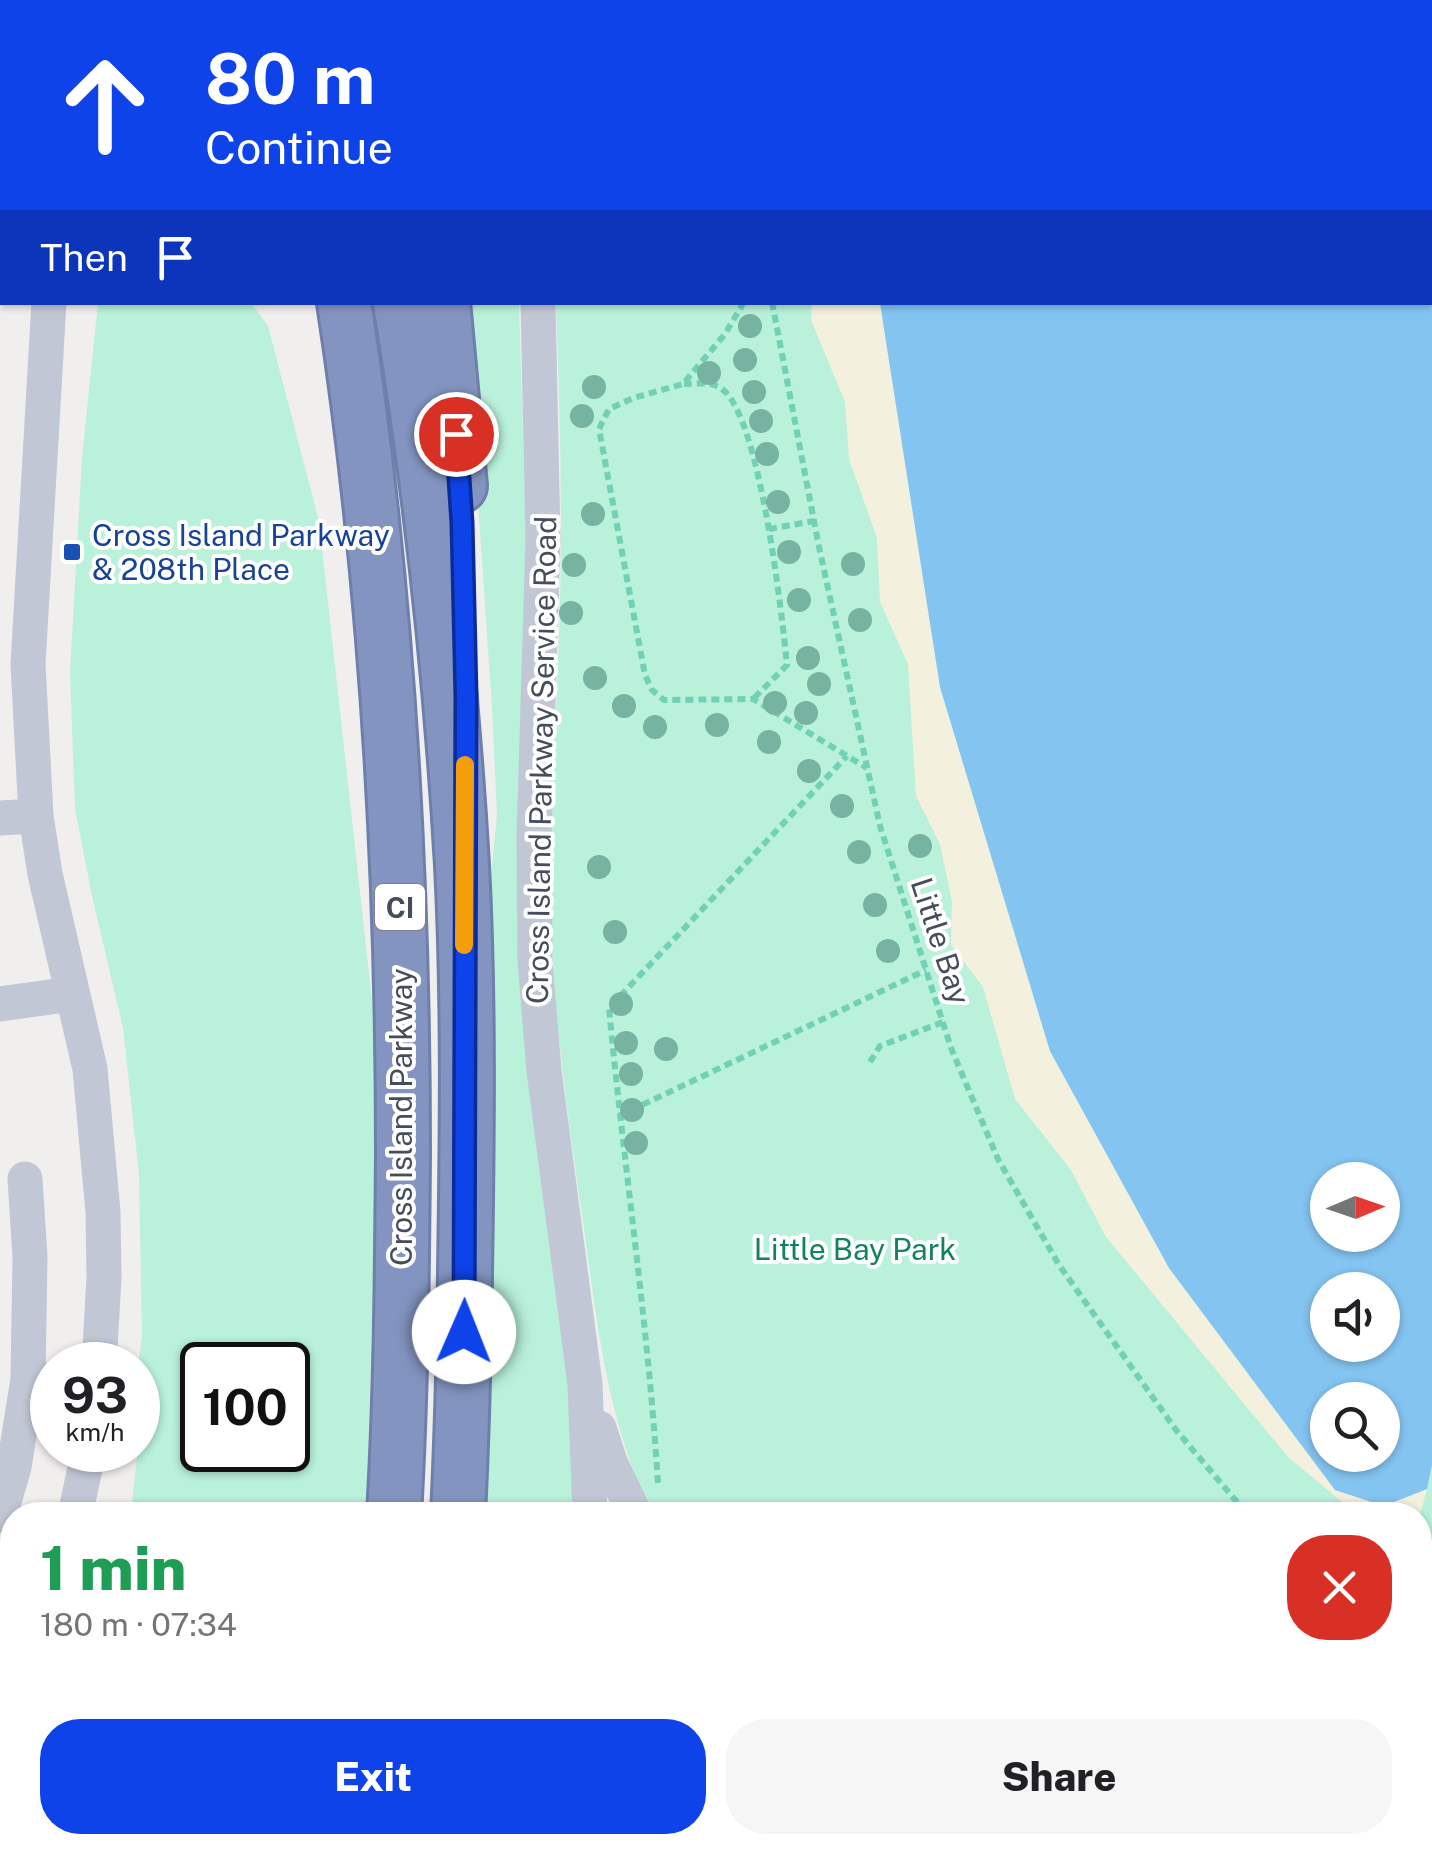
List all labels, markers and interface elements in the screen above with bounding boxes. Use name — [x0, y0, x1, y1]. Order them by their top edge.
text: 80 m — [205, 37, 375, 120]
icon: ahead — [40, 40, 170, 170]
text: Continue — [205, 121, 393, 174]
icon: arrive — [148, 230, 203, 285]
text: Then — [40, 235, 128, 280]
pin — [414, 392, 499, 477]
icon: arrive — [429, 407, 484, 462]
street label: Cross Island Parkway Service Road — [519, 516, 563, 1004]
place label: Cross Island Parkway & 208th Place — [92, 517, 390, 587]
marker: Cross Island Parkway & 208th Place — [61, 541, 83, 563]
street label: Little Bay — [904, 873, 978, 1009]
road number: CI — [375, 884, 425, 930]
street label: Cross Island Parkway — [383, 968, 419, 1266]
north arrow — [1310, 1162, 1400, 1252]
map controls — [1310, 1162, 1400, 1472]
park label: Little Bay Park — [754, 1231, 956, 1267]
button: sound — [1310, 1272, 1400, 1362]
position arrow — [412, 1280, 516, 1384]
speed limit sign: 100 — [180, 1342, 310, 1472]
text: 93 — [62, 1365, 128, 1424]
button: search — [1310, 1382, 1400, 1472]
text: km/h — [66, 1417, 124, 1447]
text: 1 min — [40, 1533, 187, 1604]
button: close — [1287, 1535, 1392, 1640]
text: 180 m · 07:34 — [40, 1606, 237, 1643]
button: Exit — [40, 1719, 706, 1834]
button: Share — [726, 1719, 1392, 1834]

